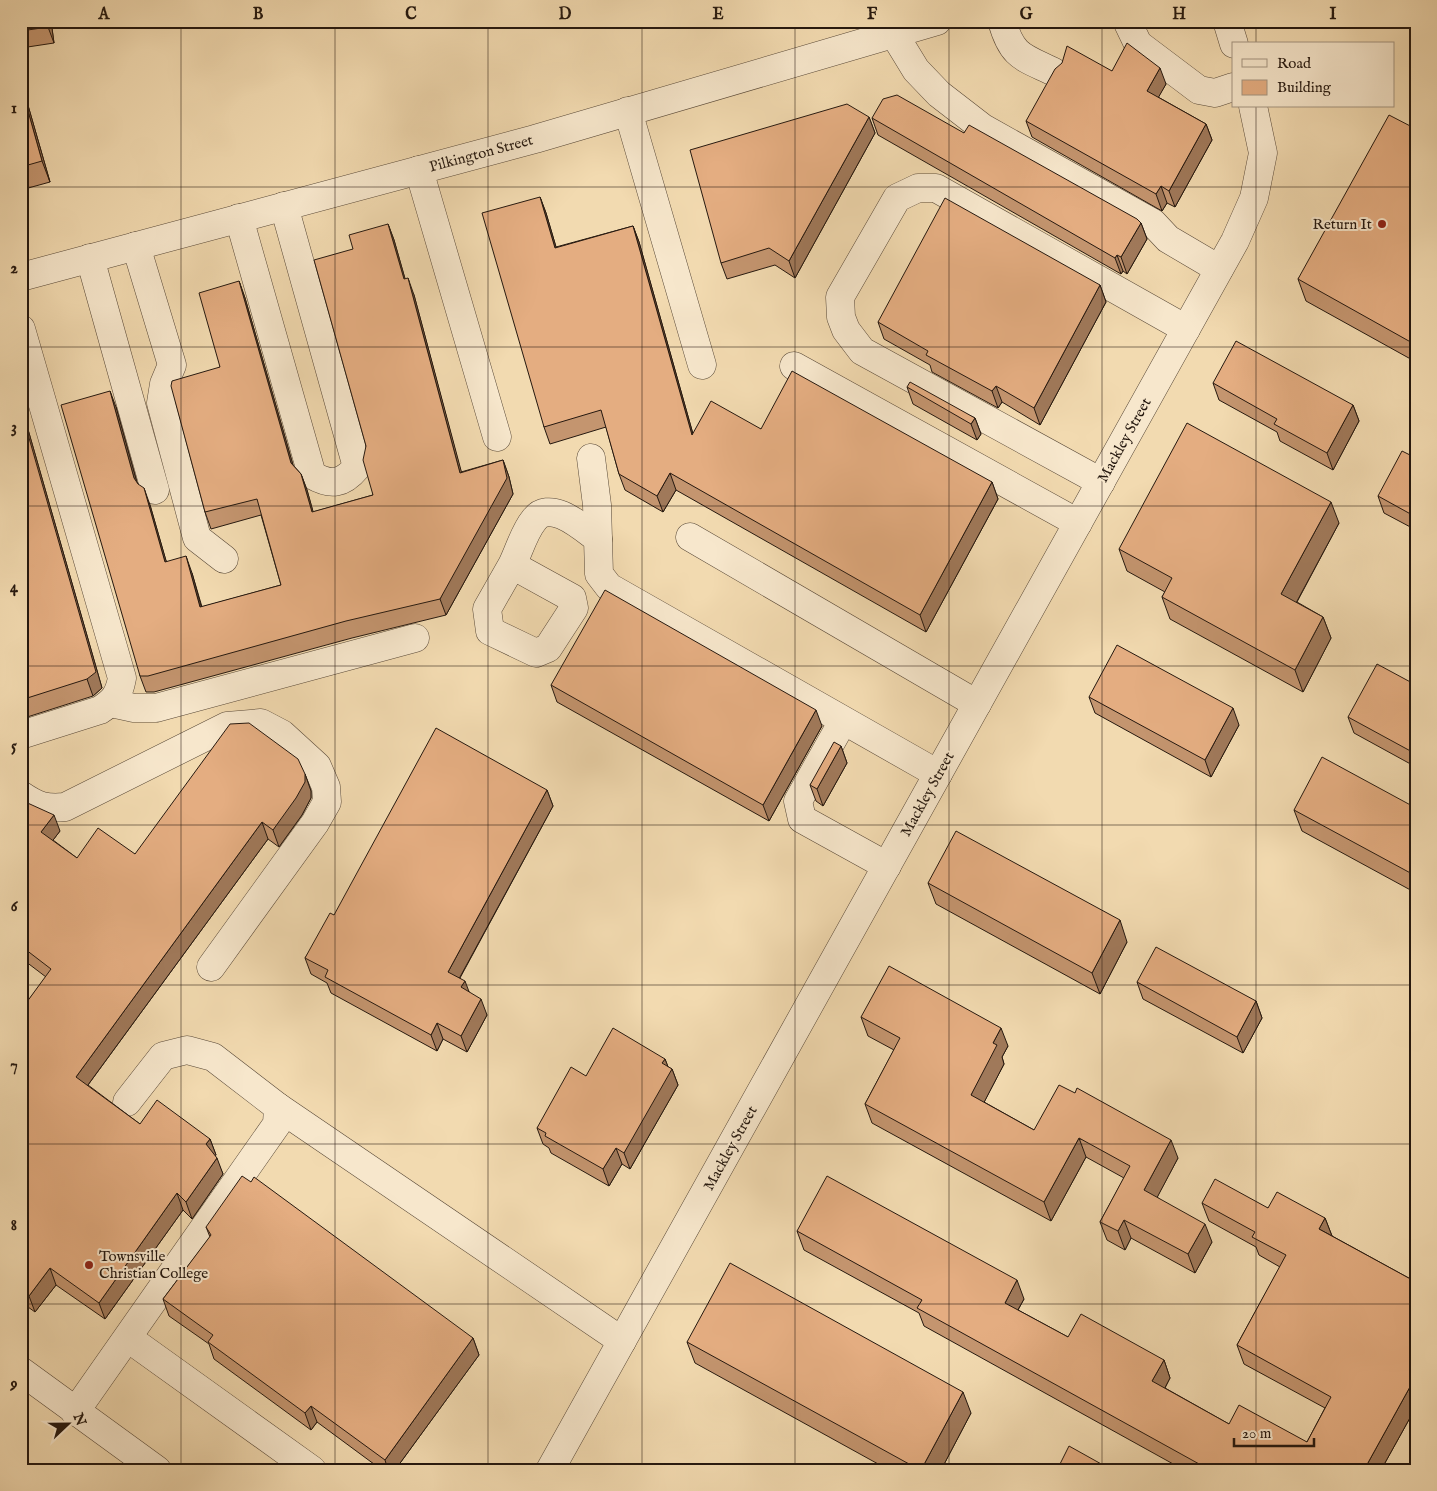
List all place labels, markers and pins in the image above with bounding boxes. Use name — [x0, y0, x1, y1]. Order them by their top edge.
place label: Return It — [1313, 215, 1372, 234]
marker: Return It — [1376, 218, 1388, 230]
place label: Townsville Christian College — [99, 1247, 208, 1283]
marker: Townsville Christian College — [83, 1259, 95, 1271]

